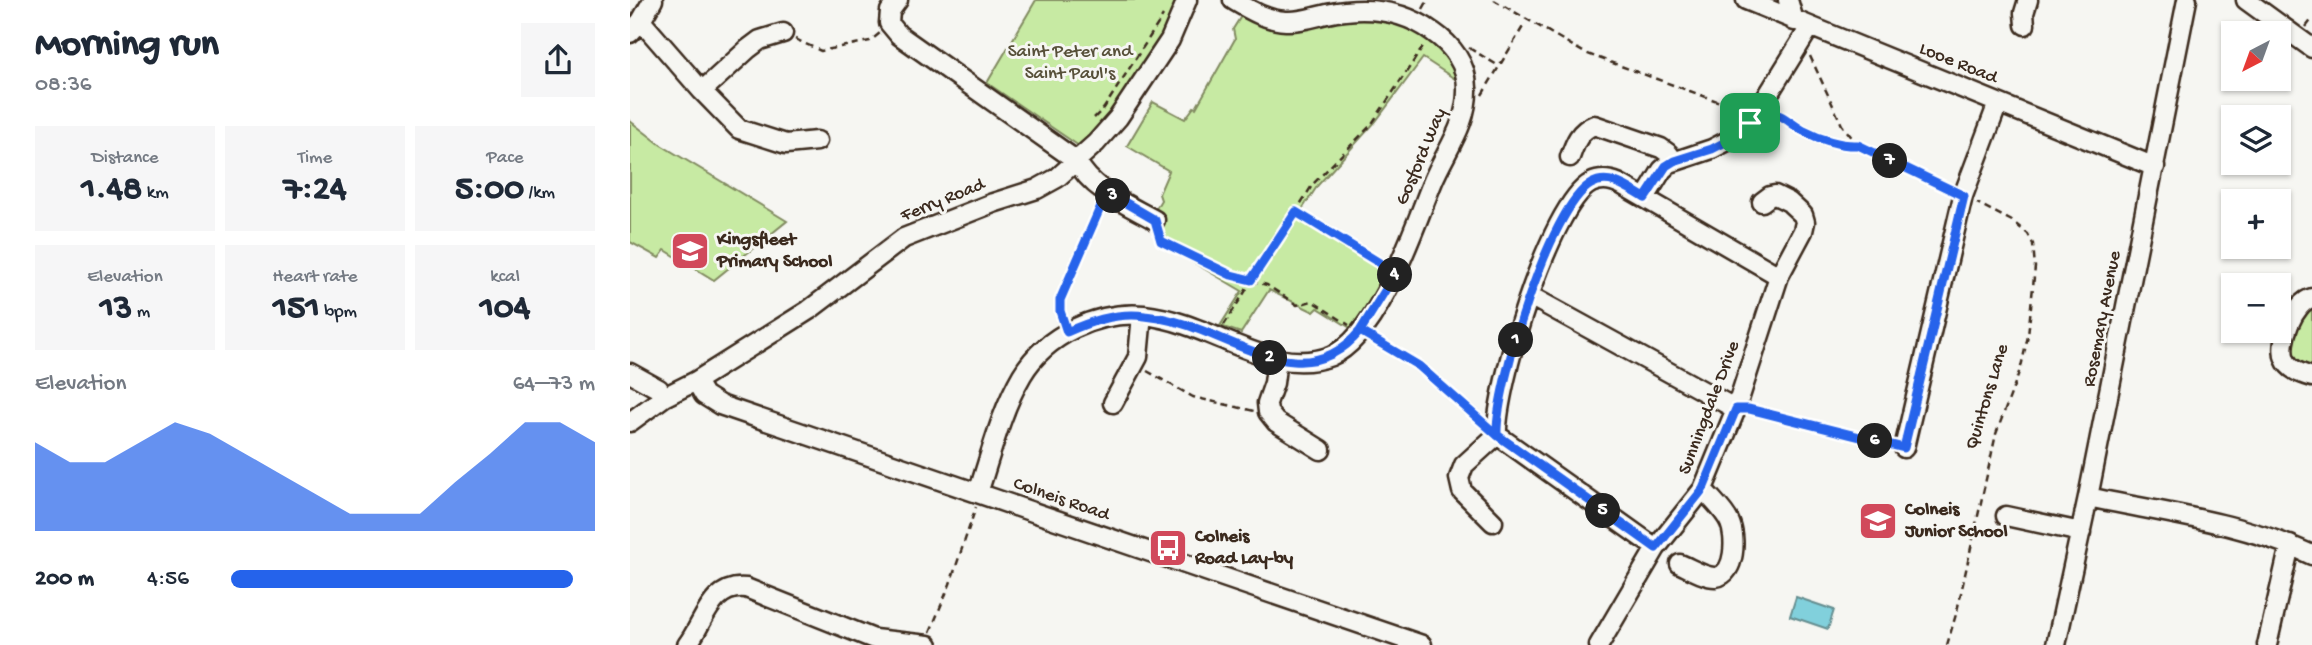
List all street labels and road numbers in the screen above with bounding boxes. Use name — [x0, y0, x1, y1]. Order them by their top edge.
street label: Looe Road — [1915, 38, 2002, 91]
street label: Gosford Way — [1391, 105, 1453, 209]
street label: Ferry Road — [897, 173, 990, 229]
street label: Rosemary Avenue — [2079, 249, 2128, 389]
street label: Sunningdale Drive — [1674, 338, 1746, 478]
street label: Quintons Lane — [1961, 341, 2015, 453]
street label: Colneis Road — [1010, 473, 1114, 528]

